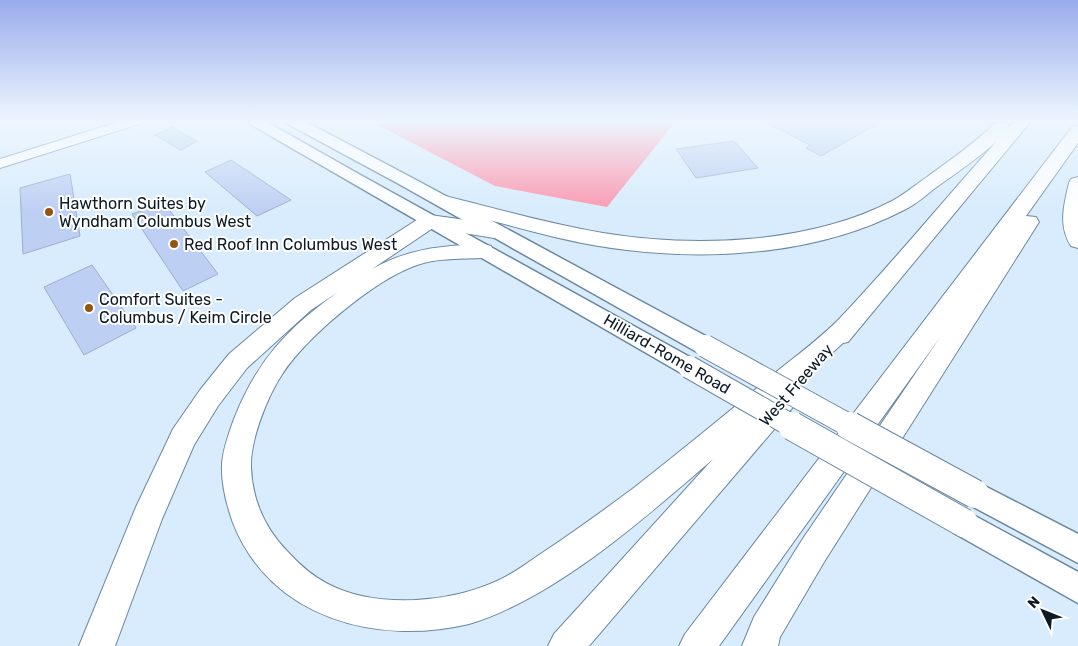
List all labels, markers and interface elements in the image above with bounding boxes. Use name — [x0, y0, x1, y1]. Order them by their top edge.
place label: Hawthorn Suites by Wyndham Columbus West — [59, 194, 251, 231]
marker: Hawthorn Suites by Wyndham Columbus West — [43, 206, 55, 218]
place label: Red Roof Inn Columbus West — [184, 235, 397, 254]
marker: Red Roof Inn Columbus West — [168, 238, 180, 250]
place label: Comfort Suites - Columbus / Keim Circle — [99, 290, 272, 327]
marker: Comfort Suites - Columbus / Keim Circle — [83, 302, 95, 314]
street label: Hilliard-Rome Road — [600, 310, 734, 398]
street label: West Freeway — [755, 340, 837, 430]
north arrow — [1018, 586, 1068, 636]
text: N — [1024, 593, 1044, 612]

